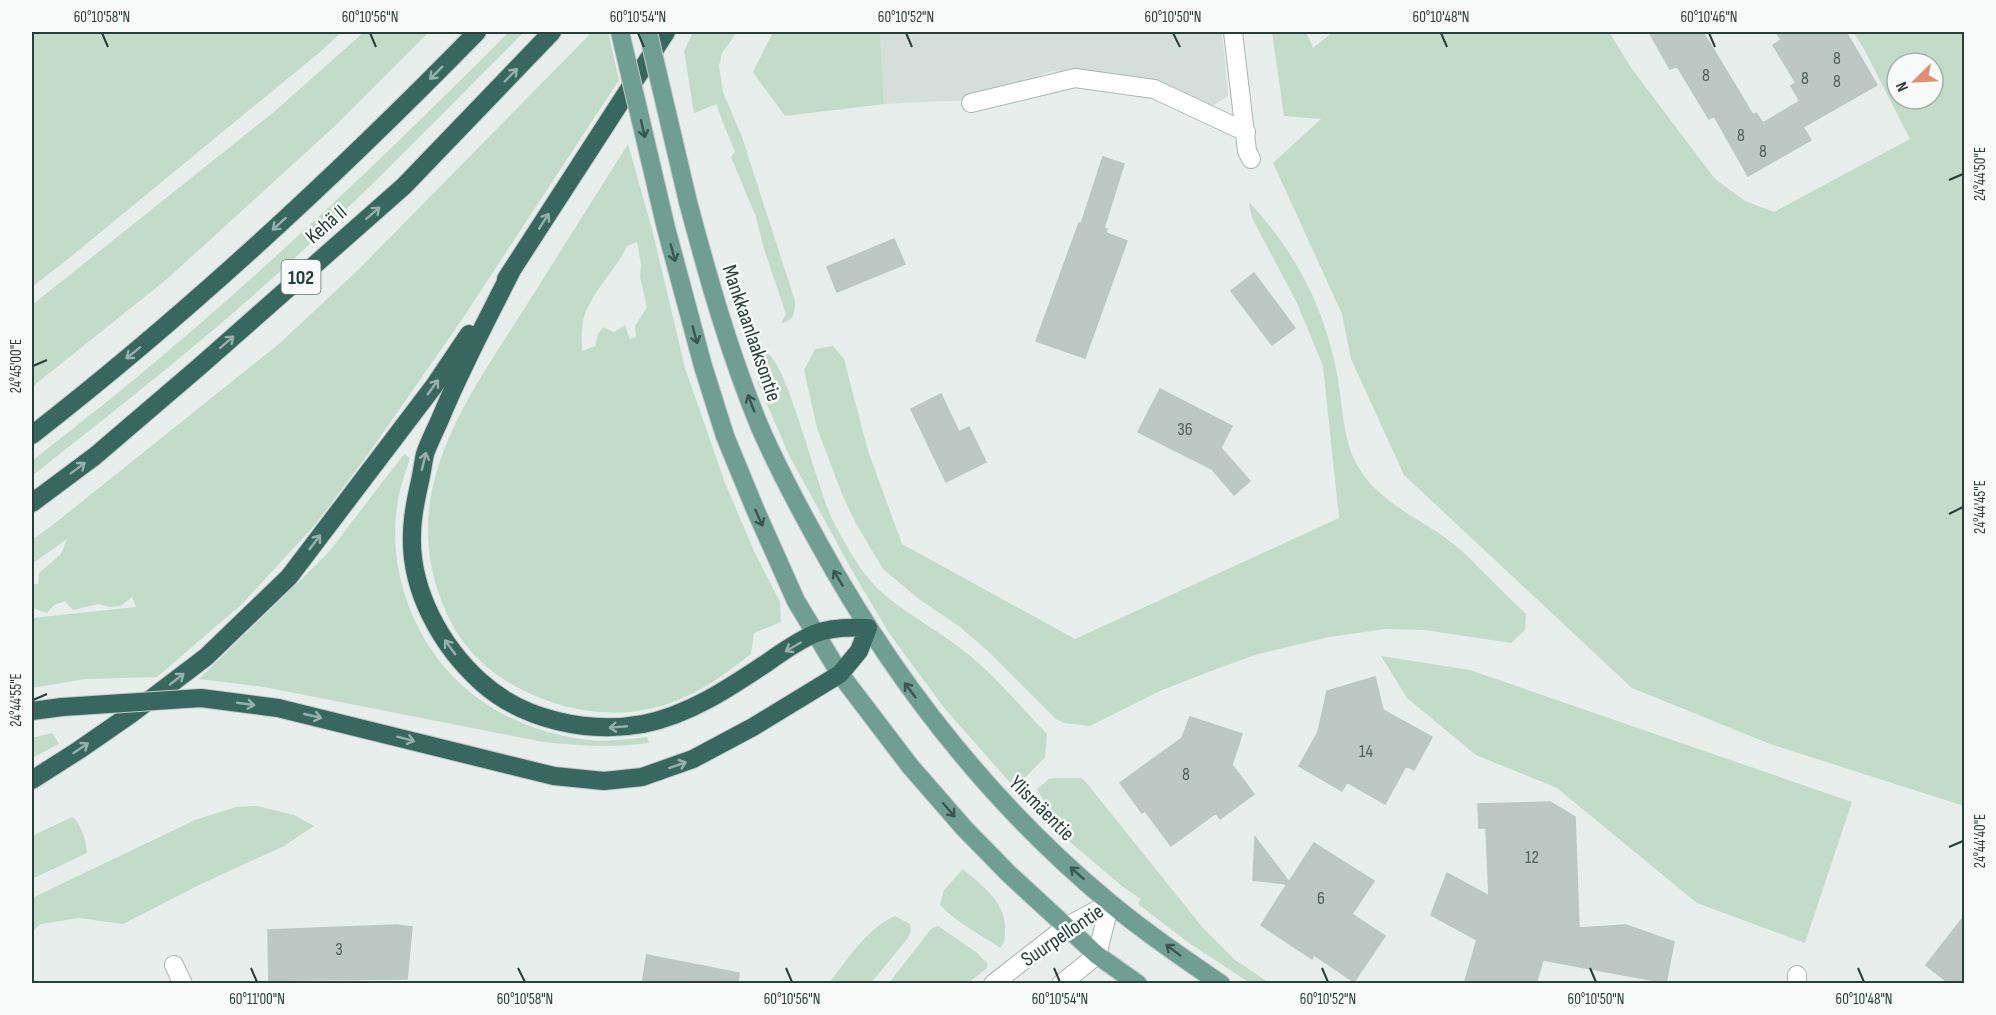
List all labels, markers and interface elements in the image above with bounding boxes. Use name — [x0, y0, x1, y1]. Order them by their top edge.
text: 60°10'58"N — [74, 8, 130, 27]
text: 60°10'56"N — [342, 8, 398, 27]
text: 60°10'54"N — [610, 8, 666, 27]
text: 60°10'52"N — [878, 8, 934, 27]
text: 60°10'50"N — [1145, 8, 1201, 27]
text: 60°10'48"N — [1413, 8, 1469, 27]
text: 60°10'46"N — [1681, 8, 1737, 27]
house number: 8 — [1833, 48, 1841, 69]
north arrow — [1885, 51, 1945, 111]
house number: 8 — [1702, 65, 1710, 86]
one-way arrow — [428, 66, 443, 80]
one-way arrow — [503, 67, 518, 82]
house number: 8 — [1801, 68, 1809, 89]
house number: 8 — [1833, 71, 1841, 92]
text: N — [1892, 79, 1913, 94]
one-way arrow — [637, 120, 649, 139]
house number: 8 — [1737, 125, 1745, 146]
house number: 8 — [1759, 141, 1767, 162]
text: 24°44'50"E — [1971, 147, 1990, 201]
street label: Kehä II — [301, 200, 352, 249]
one-way arrow — [365, 206, 380, 220]
one-way arrow — [538, 213, 550, 229]
one-way arrow — [272, 217, 287, 231]
one-way arrow — [667, 243, 679, 262]
road number: 102 — [282, 260, 320, 294]
street label: Mankkaanlaaksontie — [716, 262, 787, 405]
one-way arrow — [689, 325, 701, 344]
one-way arrow — [219, 335, 234, 349]
text: 24°45'00"E — [7, 339, 26, 393]
one-way arrow — [125, 346, 141, 359]
one-way arrow — [427, 380, 439, 396]
one-way arrow — [745, 394, 756, 413]
house number: 36 — [1177, 419, 1193, 440]
one-way arrow — [419, 452, 431, 471]
one-way arrow — [70, 462, 86, 474]
text: 24°44'45"E — [1971, 480, 1990, 534]
one-way arrow — [754, 509, 766, 527]
one-way arrow — [309, 535, 322, 551]
one-way arrow — [831, 570, 843, 587]
one-way arrow — [444, 639, 457, 655]
one-way arrow — [784, 641, 801, 653]
one-way arrow — [169, 672, 185, 685]
text: 24°44'55"E — [7, 673, 26, 727]
one-way arrow — [904, 682, 916, 698]
one-way arrow — [236, 699, 256, 710]
one-way arrow — [304, 711, 323, 723]
one-way arrow — [608, 722, 628, 733]
one-way arrow — [396, 734, 415, 746]
house number: 14 — [1359, 741, 1373, 762]
one-way arrow — [72, 742, 89, 754]
one-way arrow — [668, 758, 687, 769]
house number: 8 — [1182, 764, 1190, 785]
street label: Ylismäentie — [1004, 770, 1080, 846]
one-way arrow — [942, 803, 956, 818]
text: 24°44'40"E — [1971, 814, 1990, 868]
house number: 12 — [1525, 847, 1539, 868]
one-way arrow — [1070, 866, 1085, 880]
house number: 6 — [1317, 888, 1325, 909]
street label: Suurpellontie — [1016, 899, 1108, 972]
house number: 3 — [335, 939, 343, 960]
one-way arrow — [1165, 944, 1181, 956]
text: 60°11'00"N — [229, 990, 285, 1009]
text: 60°10'58"N — [497, 990, 553, 1009]
text: 60°10'56"N — [764, 990, 820, 1009]
text: 60°10'54"N — [1032, 990, 1088, 1009]
text: 60°10'52"N — [1300, 990, 1356, 1009]
text: 60°10'50"N — [1568, 990, 1624, 1009]
text: 60°10'48"N — [1836, 990, 1892, 1009]

